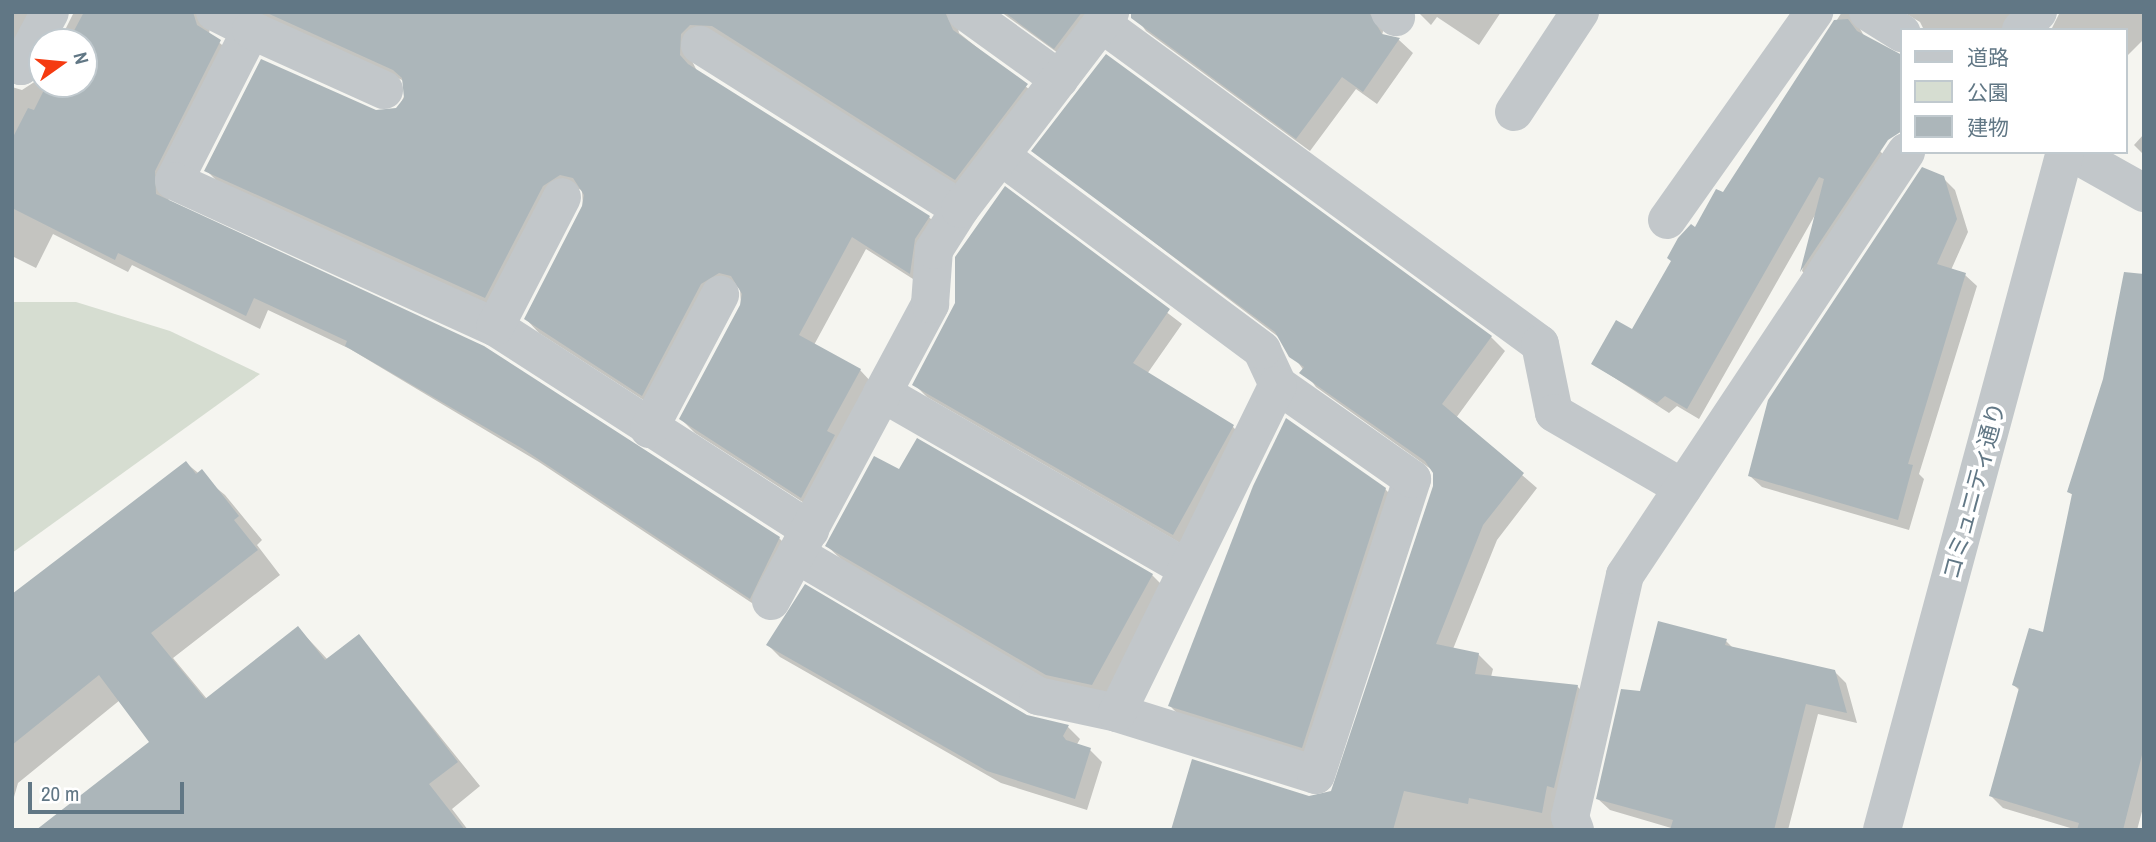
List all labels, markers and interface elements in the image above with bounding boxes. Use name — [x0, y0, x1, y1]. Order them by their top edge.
north arrow — [28, 28, 98, 98]
legend — [1900, 28, 2128, 154]
text: 道路 — [1967, 43, 2009, 72]
text: N — [67, 49, 95, 67]
text: 公園 — [1967, 78, 2009, 107]
text: 建物 — [1967, 113, 2009, 142]
street label: コミュニティ通り — [1937, 399, 2011, 583]
scale bar — [32, 768, 187, 812]
text: 20 m — [41, 779, 79, 808]

